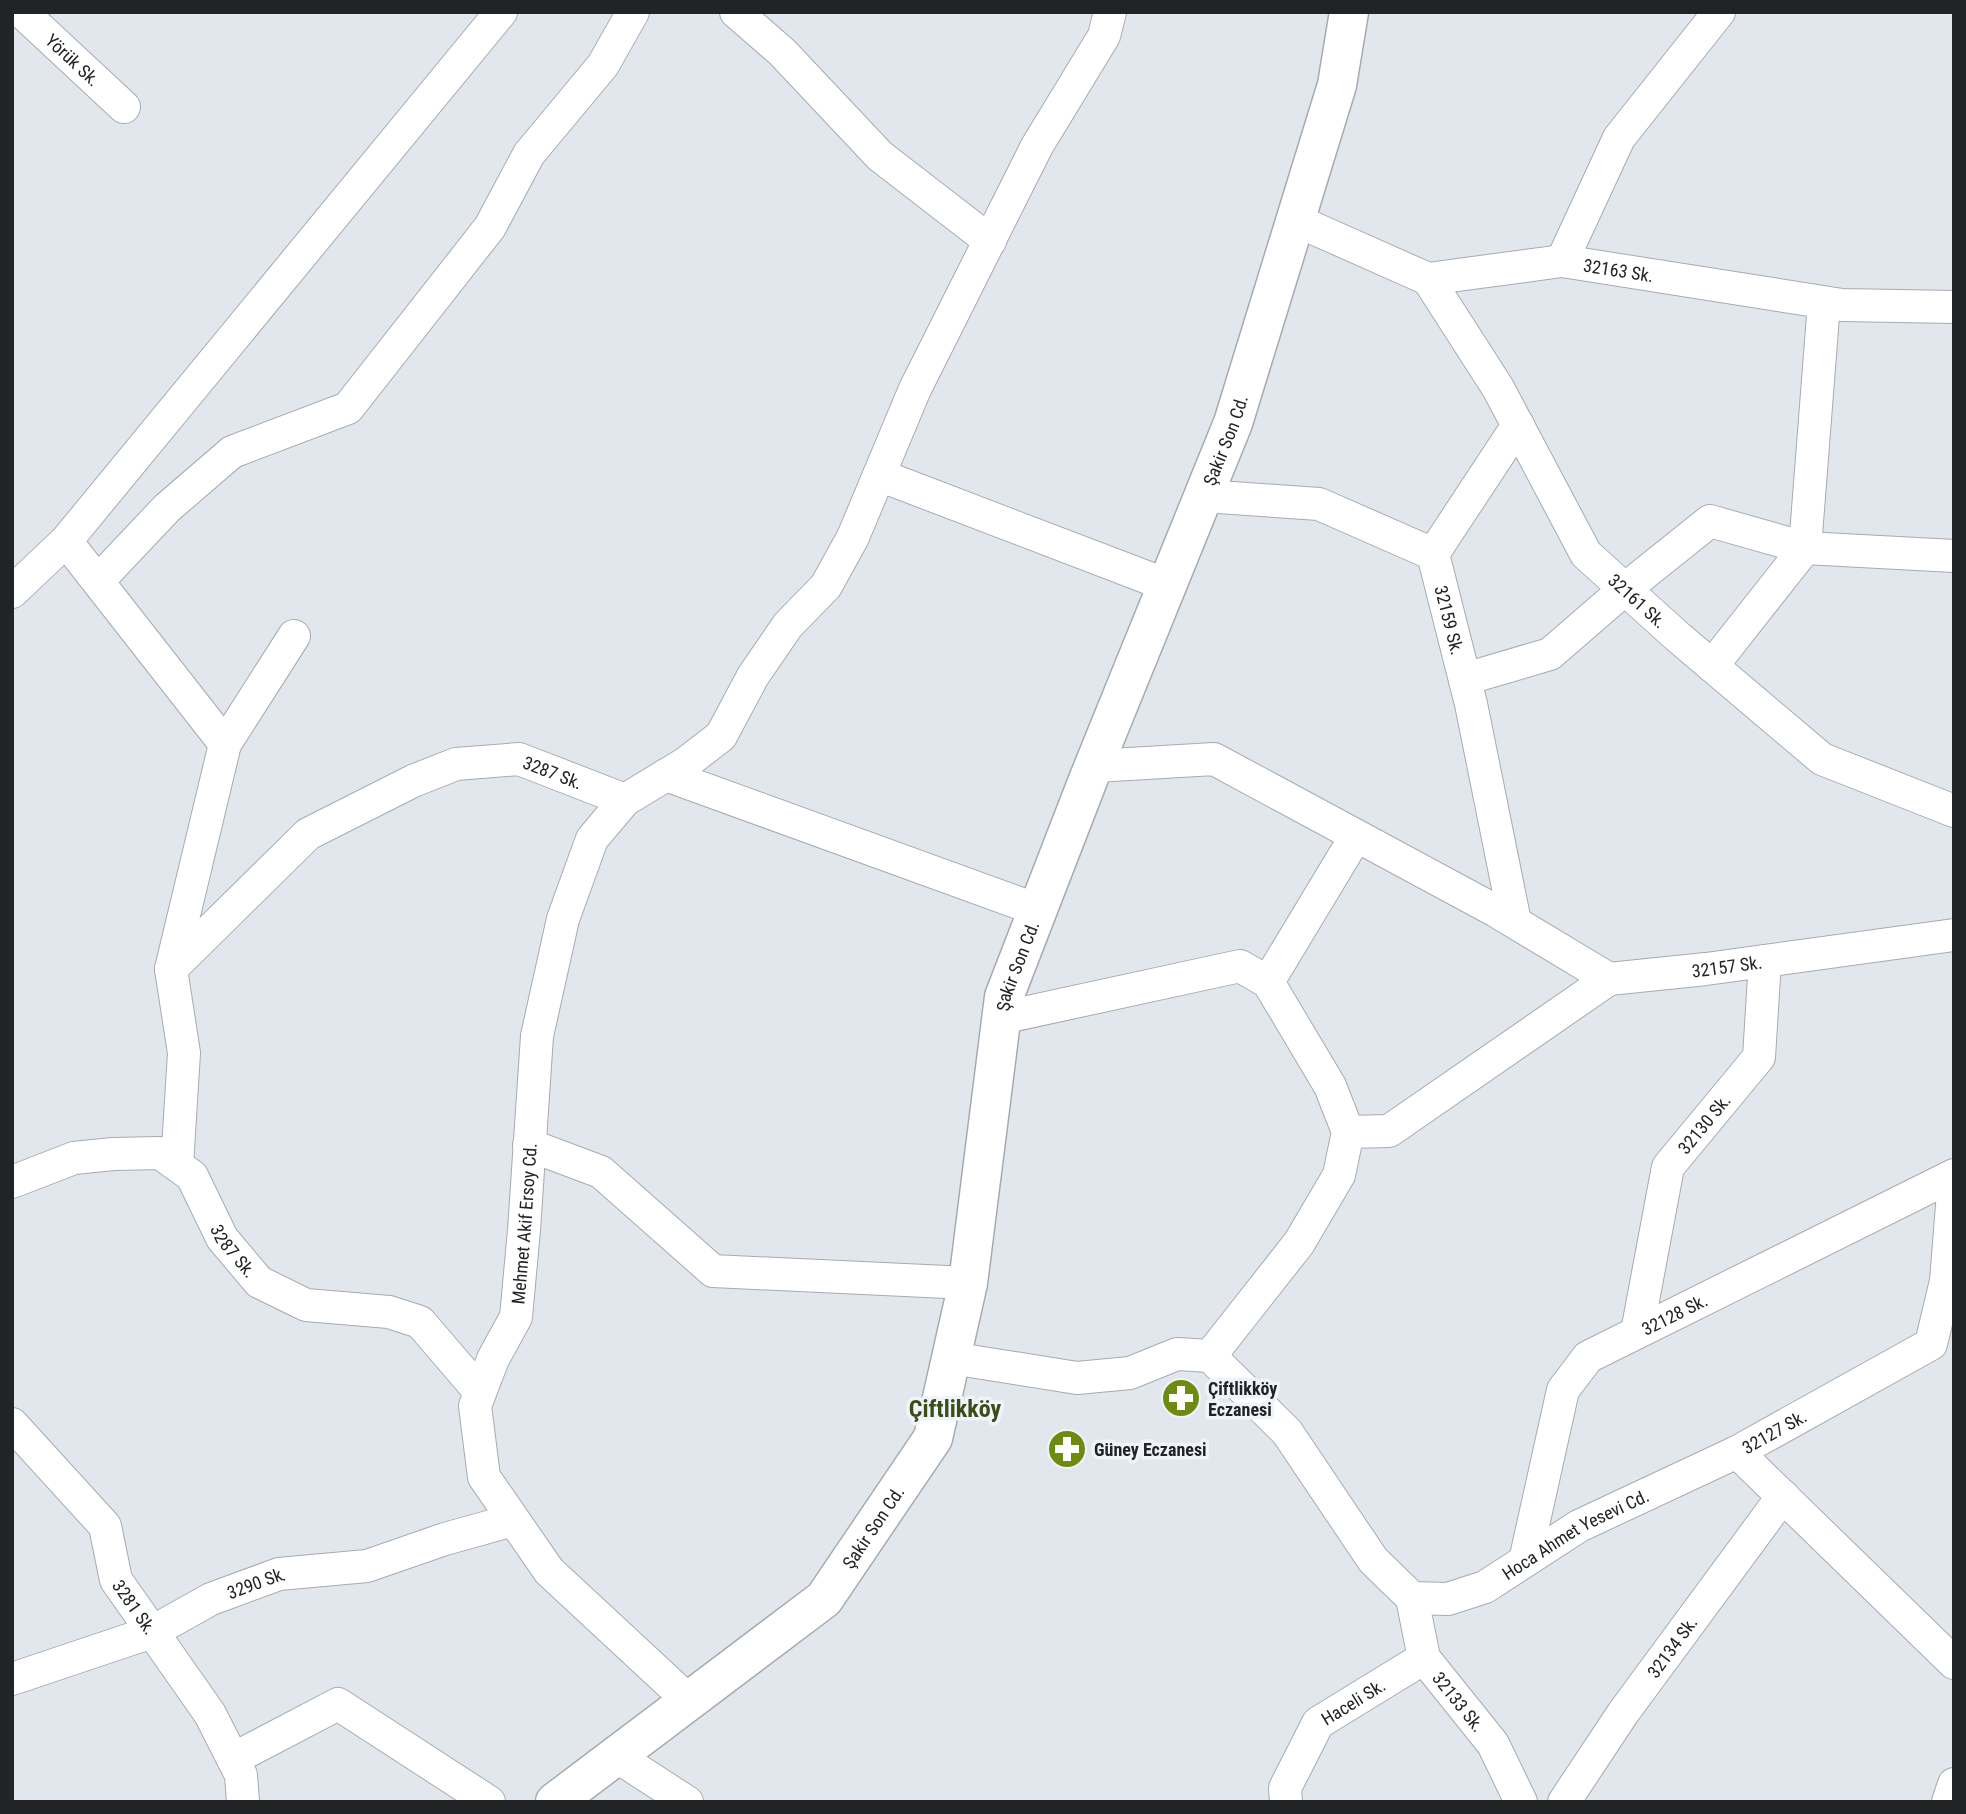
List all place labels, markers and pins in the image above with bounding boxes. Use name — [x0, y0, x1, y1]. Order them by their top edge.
pharmacy icon: Çiftlikköy Eczanesi — [1160, 1377, 1202, 1419]
place label: Çiftlikköy Eczanesi — [1208, 1378, 1277, 1420]
pharmacy icon: Güney Eczanesi — [1046, 1428, 1088, 1470]
place label: Güney Eczanesi — [1094, 1439, 1207, 1460]

